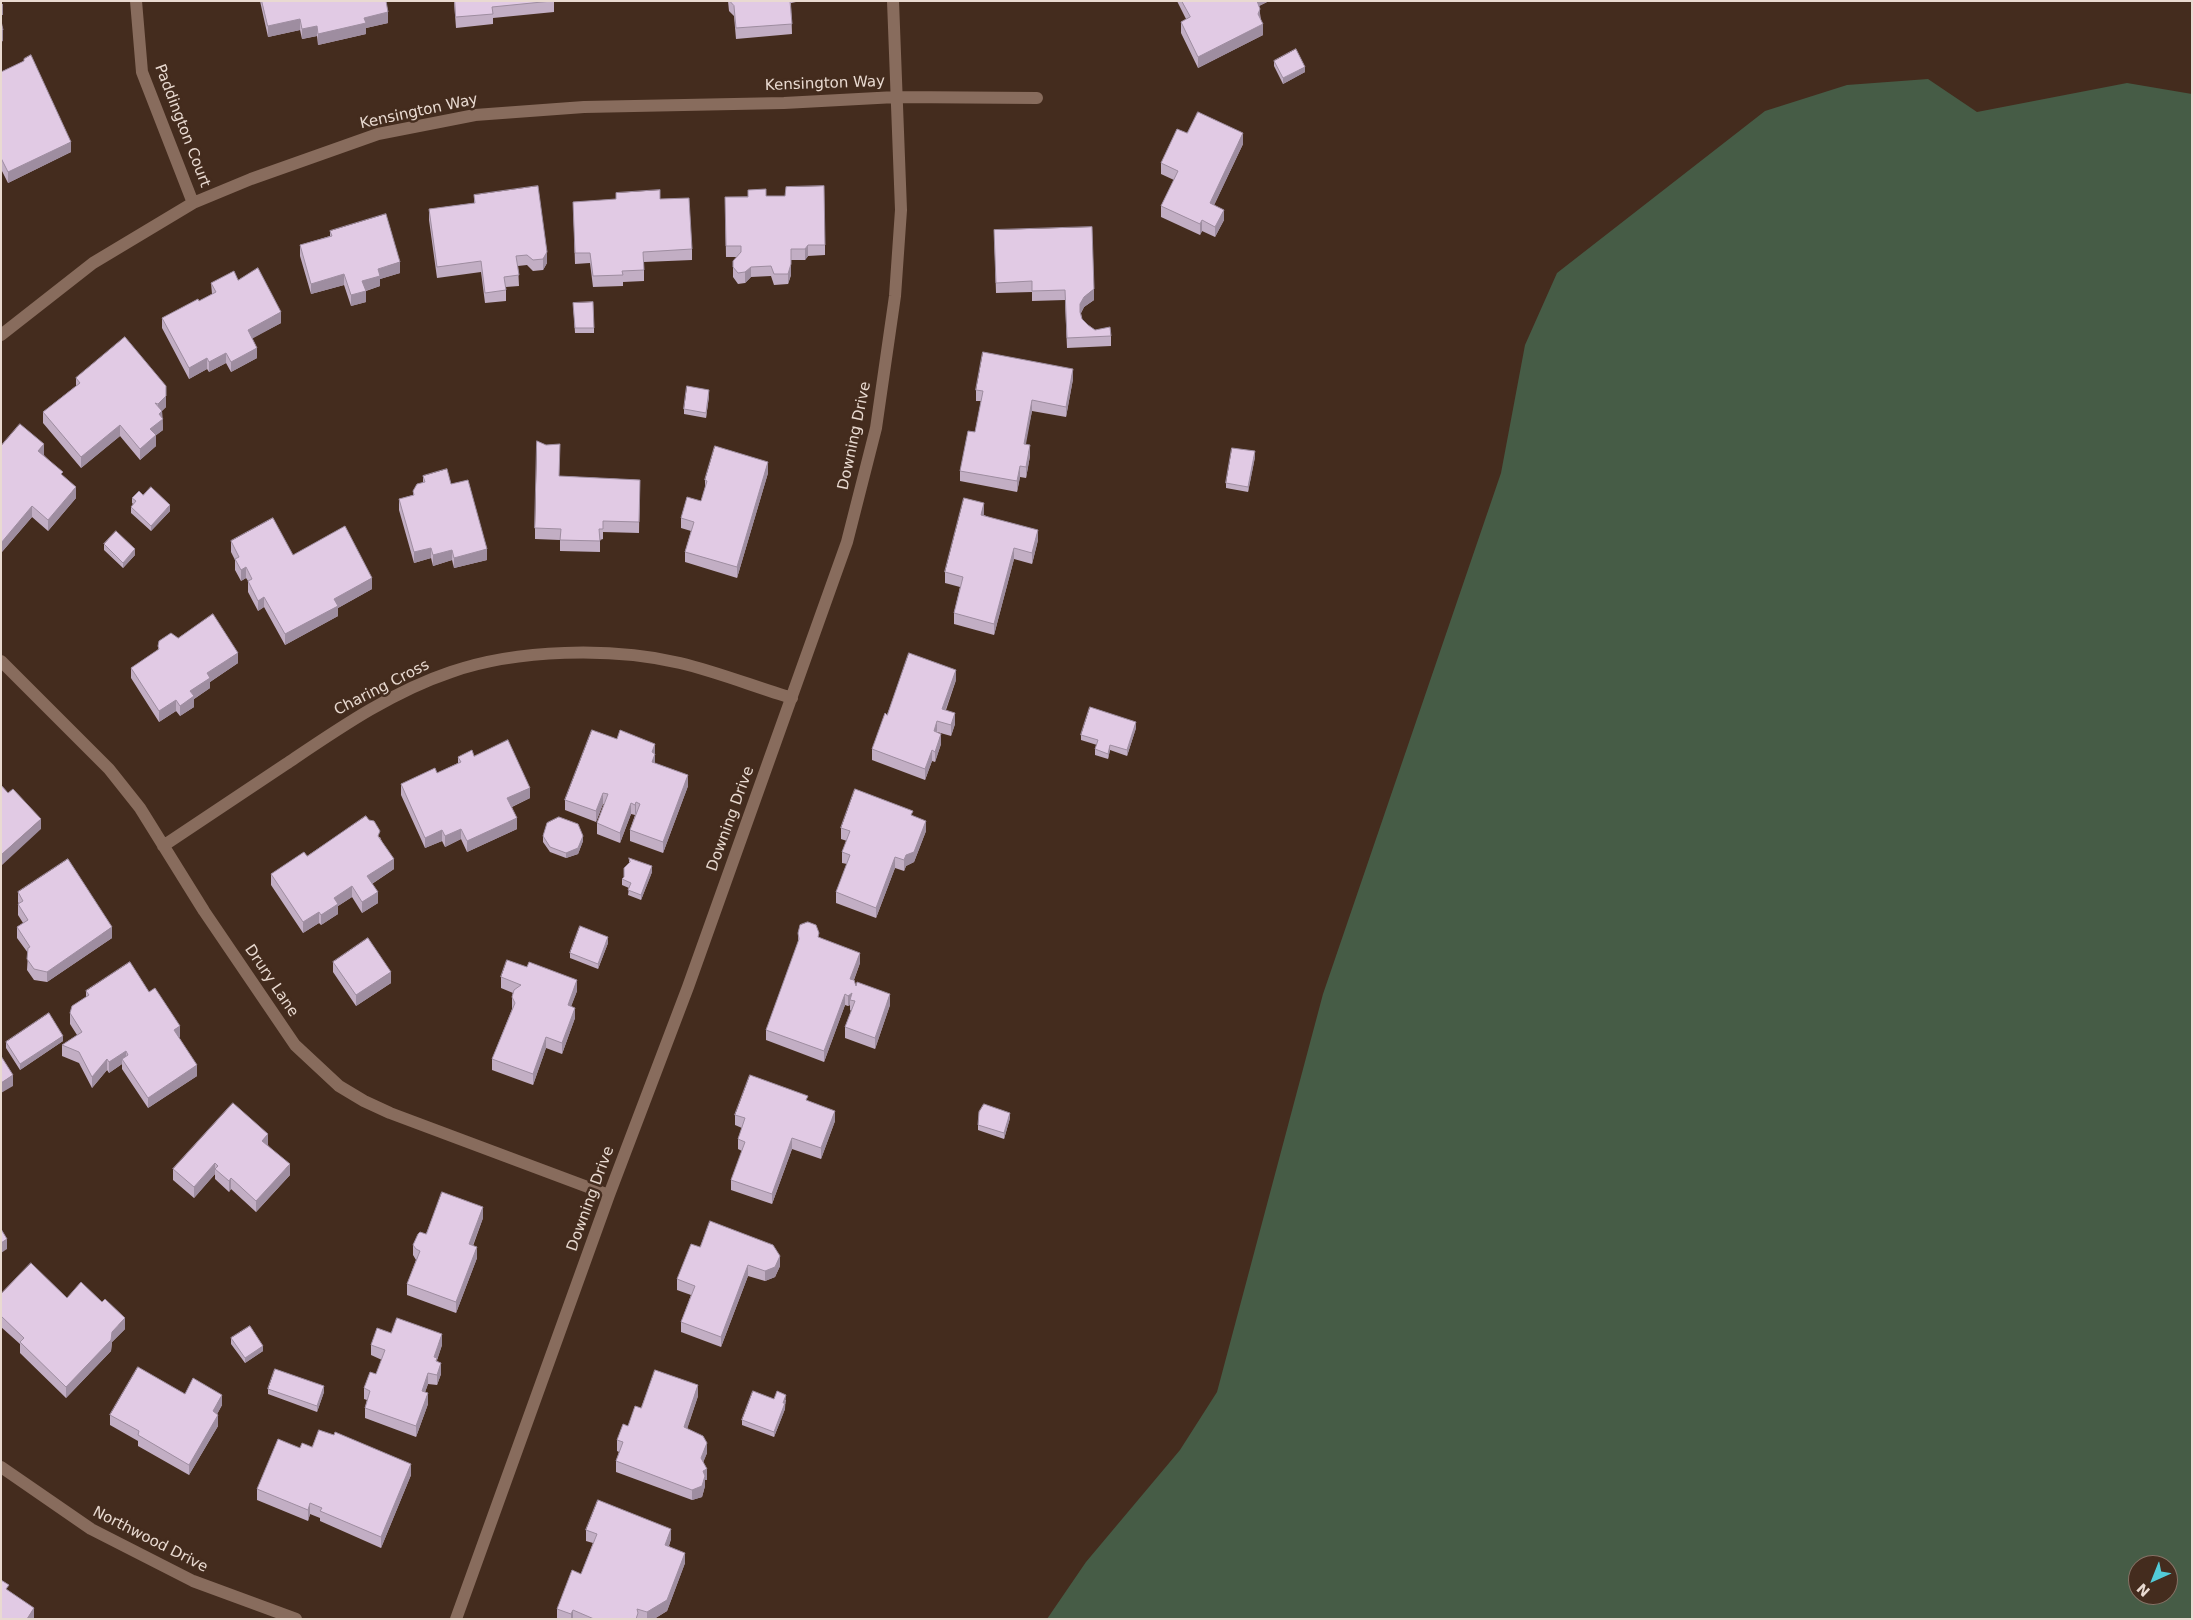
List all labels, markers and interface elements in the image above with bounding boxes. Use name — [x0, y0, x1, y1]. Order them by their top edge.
street label: Paddington Court — [150, 62, 214, 190]
street label: Kensington Way — [765, 73, 885, 95]
street label: Kensington Way — [358, 91, 480, 133]
street label: Downing Drive — [835, 380, 875, 492]
street label: Charing Cross — [331, 656, 433, 720]
street label: Downing Drive — [704, 764, 758, 874]
street label: Drury Lane — [240, 941, 302, 1021]
street label: Downing Drive — [564, 1144, 618, 1254]
street label: Northwood Drive — [89, 1503, 211, 1577]
north arrow — [2128, 1555, 2178, 1605]
text: N — [2134, 1580, 2153, 1600]

